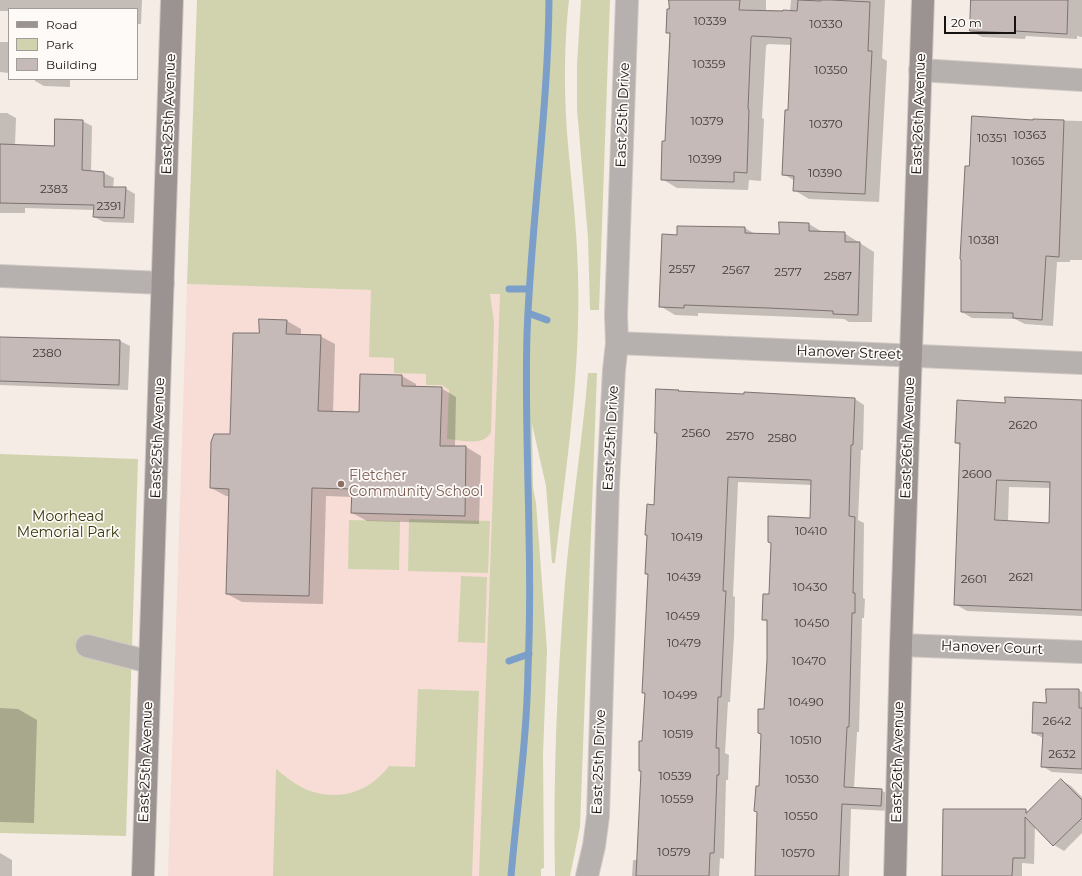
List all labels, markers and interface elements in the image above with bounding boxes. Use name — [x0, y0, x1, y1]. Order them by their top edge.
legend — [8, 8, 138, 80]
scale bar — [946, 8, 1018, 34]
house number: 10339 — [694, 14, 726, 28]
text: 20 m — [951, 15, 982, 30]
text: Road — [46, 17, 77, 32]
house number: 10330 — [809, 17, 843, 31]
text: Park — [46, 37, 73, 52]
street label: East 25th Avenue — [158, 53, 180, 175]
street label: East 26th Avenue — [908, 53, 930, 175]
text: Building — [46, 57, 97, 72]
house number: 10359 — [693, 57, 725, 71]
street label: East 25th Drive — [613, 62, 633, 168]
house number: 10350 — [814, 63, 848, 77]
house number: 10379 — [690, 114, 724, 128]
house number: 10370 — [809, 117, 843, 131]
house number: 10363 — [1014, 128, 1046, 142]
house number: 10351 — [977, 131, 1007, 145]
house number: 10399 — [688, 152, 722, 166]
house number: 10365 — [1011, 154, 1045, 168]
house number: 10390 — [808, 166, 842, 180]
house number: 2383 — [40, 182, 68, 196]
house number: 2391 — [96, 199, 122, 213]
house number: 10381 — [969, 233, 999, 247]
house number: 2557 — [668, 262, 696, 276]
house number: 2567 — [722, 263, 750, 277]
house number: 2577 — [774, 265, 802, 279]
house number: 2587 — [824, 269, 852, 283]
street label: Hanover Street — [796, 343, 902, 363]
house number: 2380 — [32, 346, 62, 360]
street label: East 25th Avenue — [147, 377, 169, 499]
street label: East 26th Avenue — [897, 377, 919, 499]
street label: East 25th Drive — [600, 385, 622, 491]
house number: 2620 — [1009, 418, 1037, 432]
house number: 2560 — [682, 426, 710, 440]
house number: 2570 — [726, 429, 754, 443]
house number: 2580 — [767, 431, 797, 445]
house number: 2600 — [962, 467, 992, 481]
place label: Fletcher Community School — [349, 468, 483, 500]
marker: Fletcher Community School — [336, 479, 346, 489]
park label: Moorhead Memorial Park — [17, 509, 119, 542]
house number: 10410 — [795, 524, 827, 538]
house number: 10419 — [671, 530, 703, 544]
house number: 10439 — [667, 570, 701, 584]
house number: 2621 — [1008, 570, 1034, 584]
house number: 2601 — [961, 572, 987, 586]
house number: 10430 — [793, 580, 827, 594]
house number: 10459 — [666, 609, 700, 623]
house number: 10450 — [795, 616, 829, 630]
house number: 10479 — [667, 636, 701, 650]
street label: Hanover Court — [941, 638, 1043, 658]
house number: 10470 — [792, 654, 826, 668]
house number: 10499 — [663, 688, 697, 702]
house number: 10490 — [788, 695, 824, 709]
street label: East 25th Avenue — [135, 701, 157, 823]
street label: East 26th Avenue — [889, 701, 907, 823]
street label: East 25th Drive — [589, 709, 609, 815]
house number: 2642 — [1043, 714, 1071, 728]
house number: 10519 — [663, 727, 693, 741]
house number: 10510 — [790, 733, 822, 747]
house number: 2632 — [1048, 747, 1076, 761]
house number: 10539 — [658, 769, 692, 783]
house number: 10530 — [785, 772, 819, 786]
house number: 10559 — [660, 792, 694, 806]
house number: 10550 — [784, 809, 818, 823]
house number: 10579 — [657, 845, 691, 859]
house number: 10570 — [781, 846, 815, 860]

